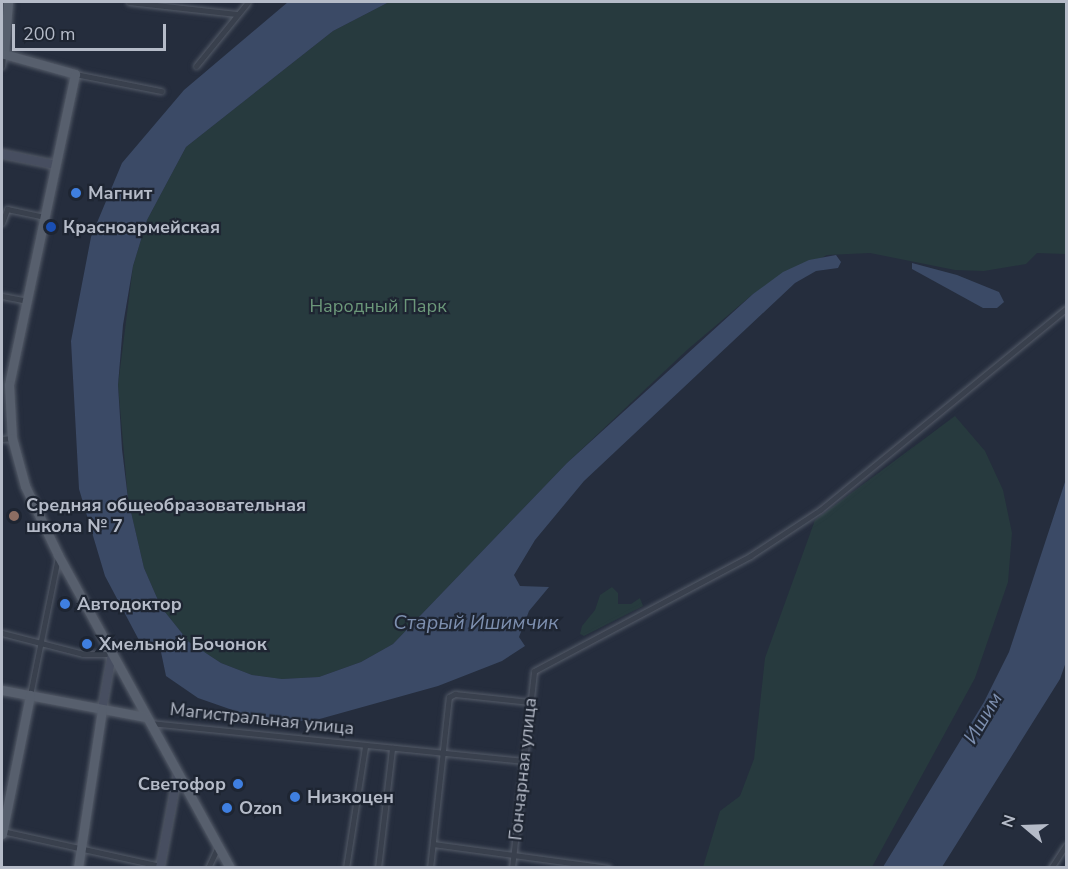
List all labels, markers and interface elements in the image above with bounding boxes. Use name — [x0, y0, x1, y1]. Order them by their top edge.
scale bar — [15, 12, 170, 50]
text: 200 m — [23, 22, 75, 46]
place label: Магнит — [88, 182, 152, 204]
marker: Магнит — [69, 186, 83, 200]
place label: Красноармейская — [63, 216, 220, 238]
marker: Красноармейская — [44, 220, 58, 234]
park label: Народный Парк — [309, 295, 447, 317]
place label: Средняя общеобразовательная школа № 7 — [26, 495, 306, 538]
marker: Средняя общеобразовательная школа № 7 — [7, 509, 21, 523]
place label: Автодоктор — [77, 593, 182, 615]
marker: Автодоктор — [58, 597, 72, 611]
water label: Старый Ишимчик — [393, 610, 559, 634]
place label: Хмельной Бочонок — [99, 633, 267, 655]
marker: Хмельной Бочонок — [80, 637, 94, 651]
water label: Ишим — [958, 688, 1008, 748]
street label: Гончарная улица — [505, 697, 541, 841]
street label: Магистральная улица — [169, 699, 355, 739]
place label: Светофор — [138, 773, 226, 795]
marker: Светофор — [231, 777, 245, 791]
place label: Низкоцен — [307, 786, 394, 808]
marker: Низкоцен — [288, 790, 302, 804]
place label: Ozon — [239, 797, 282, 819]
north arrow — [996, 797, 1056, 857]
marker: Ozon — [220, 801, 234, 815]
text: N — [997, 812, 1021, 830]

